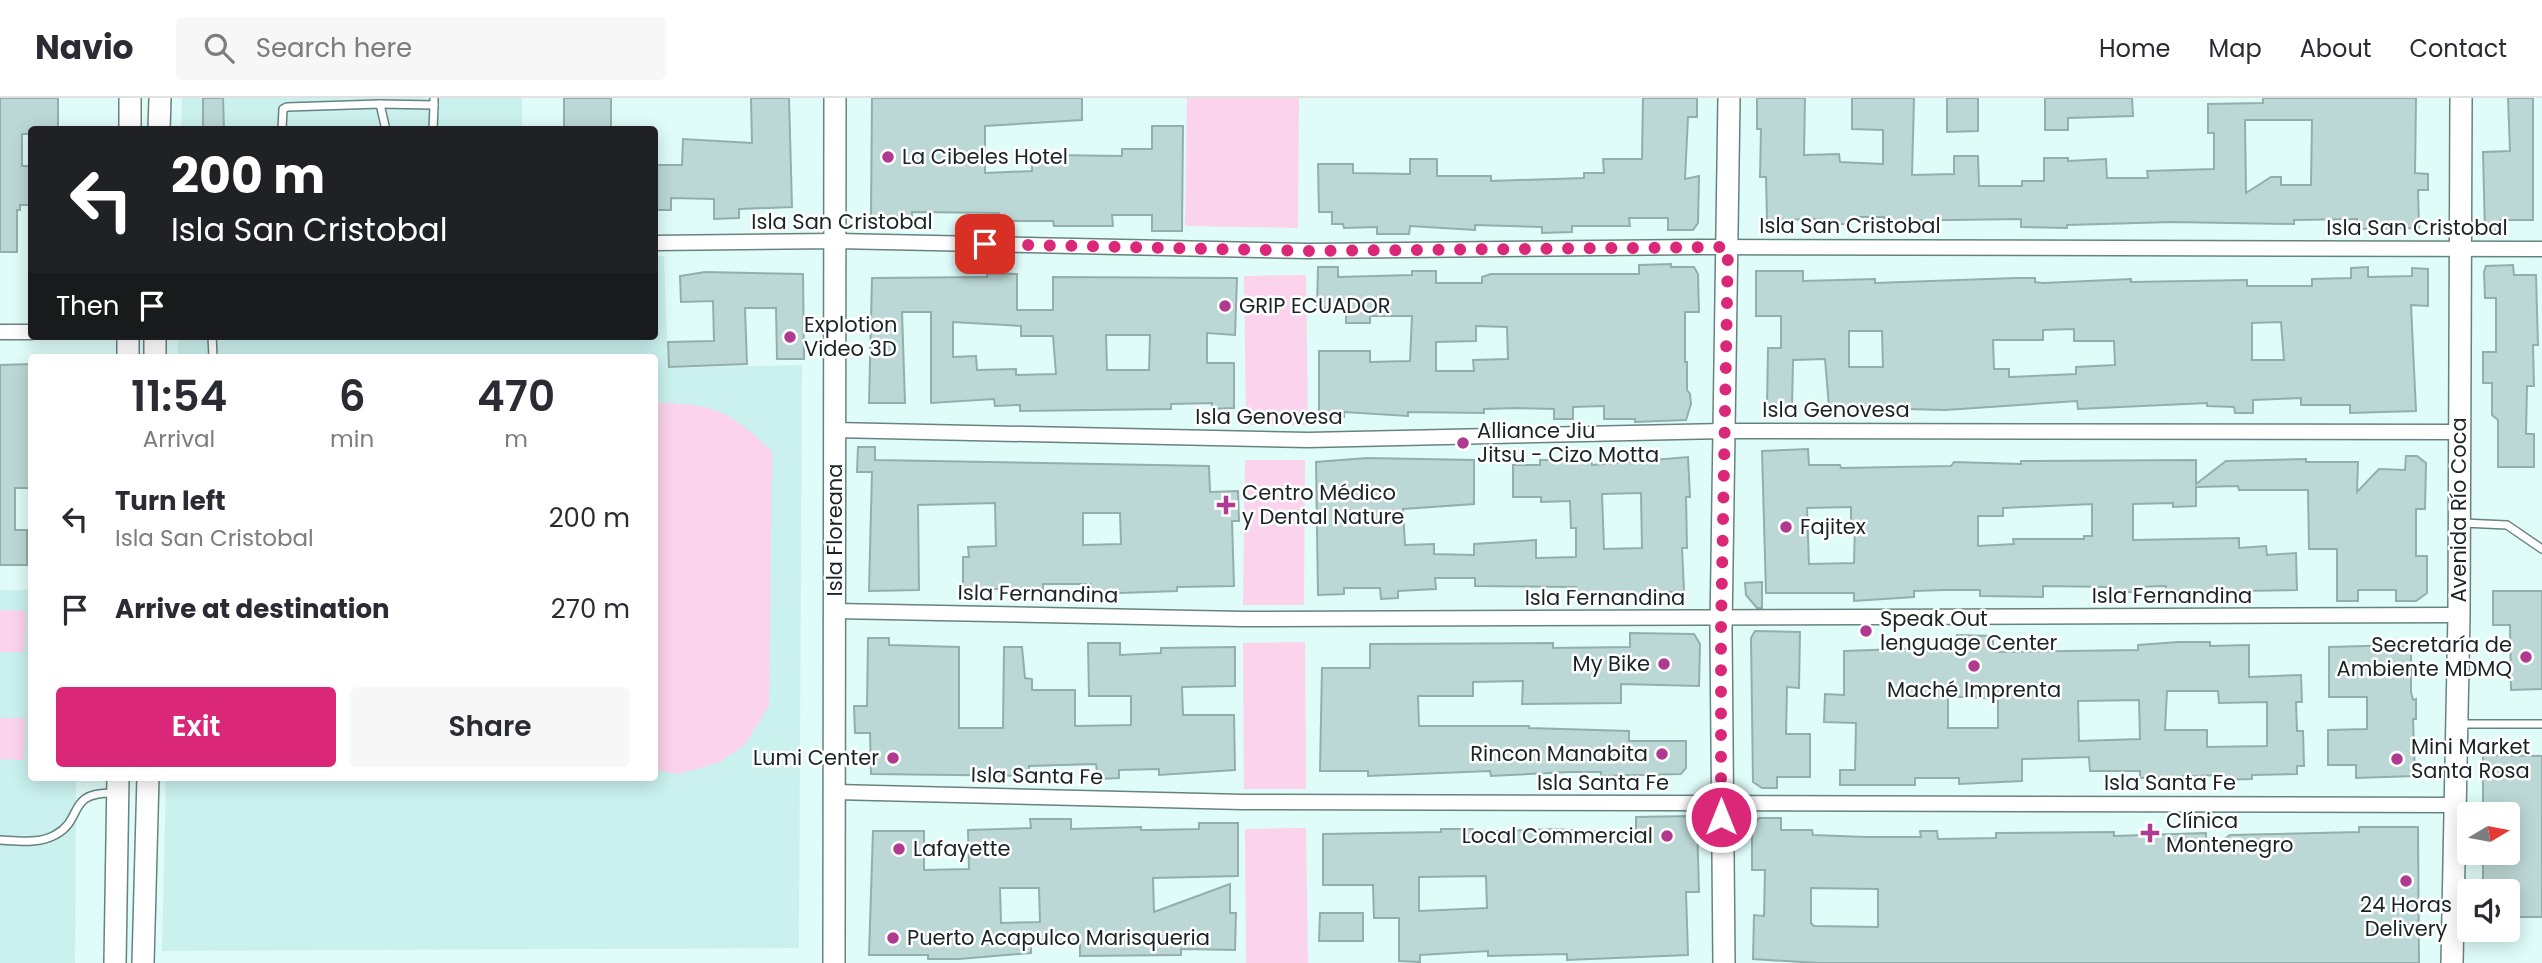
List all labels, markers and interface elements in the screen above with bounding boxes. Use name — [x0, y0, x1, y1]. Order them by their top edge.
search box — [176, 17, 666, 80]
text: Navio — [35, 24, 134, 71]
icon: search — [200, 29, 238, 67]
text: Search here — [256, 30, 412, 66]
text: Home — [2099, 32, 2171, 65]
text: Map — [2209, 32, 2262, 65]
text: About — [2300, 32, 2371, 65]
text: Contact — [2409, 32, 2507, 65]
text: 200 m — [171, 142, 325, 210]
place label: La Cibeles Hotel — [902, 142, 1068, 171]
marker: La Cibeles Hotel — [880, 149, 896, 165]
icon: left — [56, 154, 147, 245]
text: Isla San Cristobal — [171, 207, 448, 252]
street label: Isla San Cristobal — [751, 207, 933, 236]
street label: Isla San Cristobal — [1759, 211, 1941, 240]
street label: Isla San Cristobal — [2326, 213, 2508, 242]
pin — [955, 214, 1015, 274]
icon: arrive — [966, 225, 1004, 263]
icon: arrive — [133, 287, 171, 325]
text: Then — [56, 288, 119, 324]
place label: GRIP ECUADOR — [1239, 291, 1390, 320]
marker: GRIP ECUADOR — [1217, 298, 1233, 314]
place label: Explotion Video 3D — [804, 310, 897, 363]
marker: Explotion Video 3D — [782, 329, 798, 345]
text: 11:54 — [131, 367, 227, 426]
text: 6 — [339, 367, 366, 426]
text: 470 — [477, 367, 555, 426]
street label: Isla Genovesa — [1762, 395, 1910, 424]
street label: Isla Genovesa — [1195, 402, 1343, 431]
place label: Alliance Jiu Jitsu - Cizo Motta — [1477, 416, 1659, 469]
street label: Avenida Río Coca — [2444, 417, 2473, 603]
text: Arrival — [143, 423, 215, 455]
text: min — [330, 423, 374, 455]
text: m — [504, 423, 528, 455]
marker: Alliance Jiu Jitsu - Cizo Motta — [1455, 435, 1471, 451]
street label: Isla Floreana — [820, 464, 849, 596]
place label: Centro Médico y Dental Nature — [1242, 478, 1404, 531]
text: Turn left — [115, 483, 226, 519]
marker: Centro Médico y Dental Nature — [1216, 495, 1236, 515]
icon: left — [56, 500, 94, 538]
text: 200 m — [549, 500, 630, 536]
place label: Fajitex — [1800, 512, 1866, 541]
marker: Fajitex — [1778, 519, 1794, 535]
text: Isla San Cristobal — [115, 522, 314, 554]
street label: Isla Fernandina — [957, 578, 1119, 609]
street label: Isla Fernandina — [2092, 581, 2252, 610]
street label: Isla Fernandina — [1525, 583, 1685, 612]
icon: arrive — [56, 591, 94, 629]
text: Arrive at destination — [115, 591, 390, 627]
text: 270 m — [551, 591, 630, 627]
place label: Speak Out lenguage Center — [1880, 604, 2058, 657]
marker: Speak Out lenguage Center — [1858, 623, 1874, 639]
place label: Secretaría de Ambiente MDMQ — [2337, 630, 2512, 683]
place label: My Bike — [1573, 649, 1650, 678]
marker: Secretaría de Ambiente MDMQ — [2518, 649, 2534, 665]
marker: My Bike — [1656, 656, 1672, 672]
marker: Maché Imprenta — [1966, 658, 1982, 674]
place label: Maché Imprenta — [1887, 675, 2061, 704]
button: Exit — [56, 687, 336, 767]
button: Share — [350, 687, 630, 767]
place label: Mini Market Santa Rosa — [2411, 732, 2530, 785]
place label: Rincon Manabita — [1470, 739, 1648, 768]
place label: Lumi Center — [753, 743, 879, 772]
marker: Rincon Manabita — [1654, 746, 1670, 762]
marker: Lumi Center — [885, 750, 901, 766]
marker: Mini Market Santa Rosa — [2389, 751, 2405, 767]
street label: Isla Santa Fe — [971, 760, 1103, 791]
street label: Isla Santa Fe — [1537, 768, 1669, 797]
street label: Isla Santa Fe — [2104, 768, 2236, 797]
position arrow — [1684, 780, 1758, 854]
north arrow — [2457, 802, 2520, 864]
map controls — [2457, 802, 2520, 942]
place label: Clínica Montenegro — [2166, 806, 2294, 859]
place label: Local Commercial — [1462, 821, 1653, 850]
marker: Clínica Montenegro — [2140, 823, 2160, 843]
marker: Local Commercial — [1659, 828, 1675, 844]
place label: Lafayette — [913, 834, 1011, 863]
marker: Lafayette — [891, 841, 907, 857]
marker: 24 Horas Delivery — [2398, 873, 2414, 889]
button: sound — [2457, 879, 2520, 942]
place label: 24 Horas Delivery — [2360, 890, 2452, 943]
place label: Puerto Acapulco Marisqueria — [907, 923, 1210, 952]
marker: Puerto Acapulco Marisqueria — [885, 930, 901, 946]

